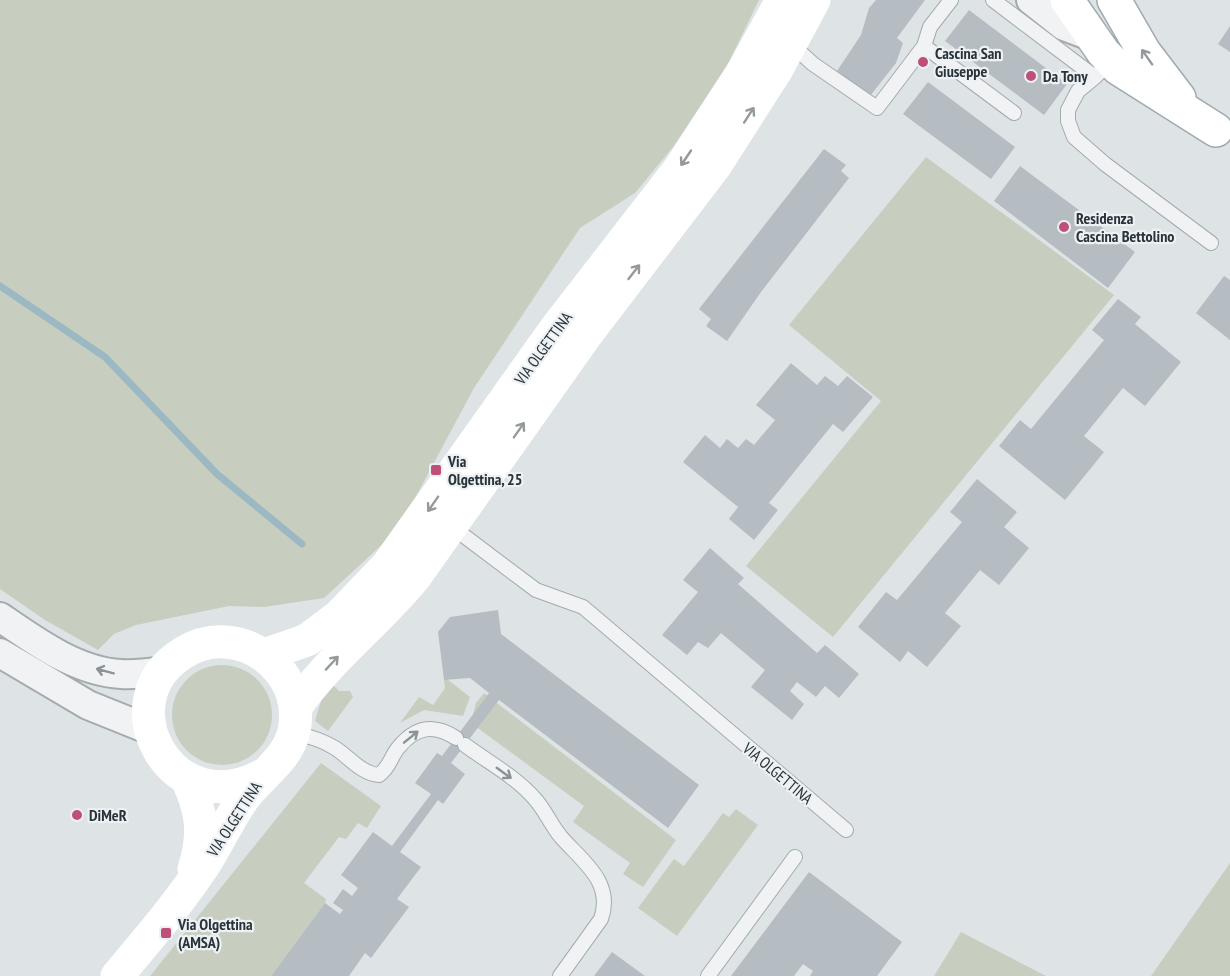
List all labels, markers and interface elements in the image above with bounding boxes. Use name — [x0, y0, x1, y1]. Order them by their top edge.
place label: Cascina San Giuseppe — [935, 43, 1001, 81]
one-way arrow — [1141, 49, 1153, 66]
marker: Cascina San Giuseppe — [916, 55, 930, 69]
place label: Da Tony — [1043, 66, 1088, 86]
marker: Da Tony — [1024, 69, 1038, 83]
one-way arrow — [742, 106, 755, 123]
one-way arrow — [680, 149, 693, 166]
place label: Residenza Cascina Bettolino — [1076, 208, 1174, 246]
marker: Residenza Cascina Bettolino — [1057, 220, 1071, 234]
one-way arrow — [628, 264, 641, 280]
street label: VIA OLGETTINA — [509, 307, 576, 389]
one-way arrow — [513, 422, 525, 438]
place label: Via Olgettina, 25 — [447, 451, 522, 489]
marker: Via Olgettina, 25 — [429, 463, 443, 477]
one-way arrow — [426, 496, 439, 512]
one-way arrow — [325, 655, 339, 670]
one-way arrow — [96, 664, 115, 676]
one-way arrow — [403, 731, 419, 744]
street label: VIA OLGETTINA — [738, 737, 817, 808]
one-way arrow — [495, 767, 511, 779]
street label: VIA OLGETTINA — [202, 777, 266, 861]
place label: DiMeR — [89, 805, 127, 825]
marker: DiMeR — [70, 808, 84, 822]
place label: Via Olgettina (AMSA) — [177, 914, 253, 952]
marker: Via Olgettina (AMSA) — [159, 926, 173, 940]

